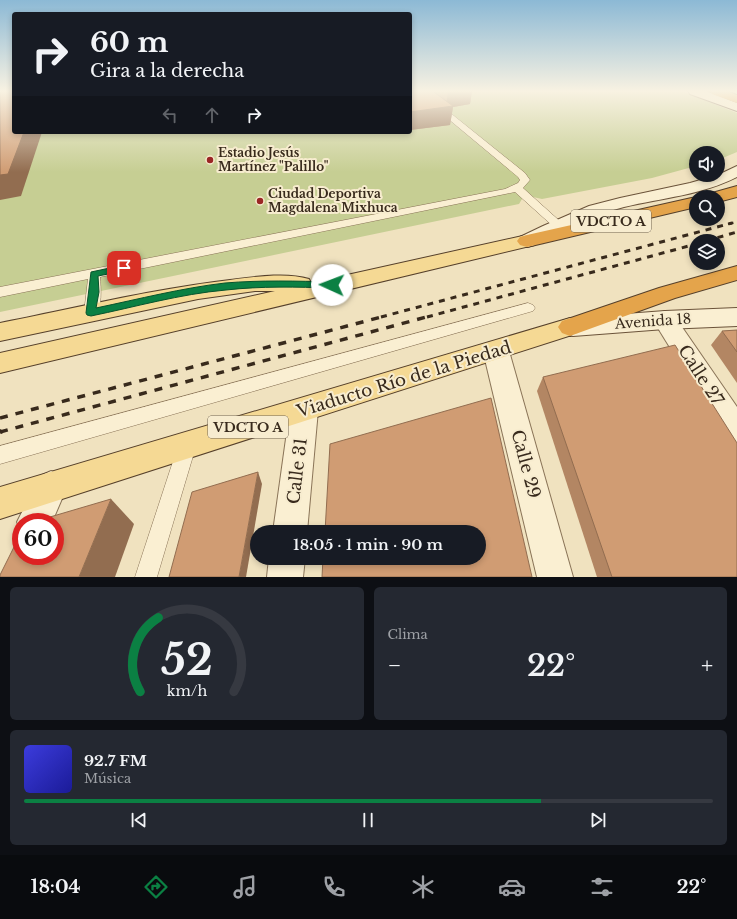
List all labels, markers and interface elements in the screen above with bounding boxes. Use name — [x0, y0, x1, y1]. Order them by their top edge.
text: 60 m — [90, 25, 168, 60]
icon: right — [24, 28, 76, 80]
text: Gira a la derecha — [90, 60, 244, 82]
icon: left — [159, 104, 181, 126]
icon: ahead — [201, 104, 223, 126]
icon: right — [243, 104, 265, 126]
place label: Estadio Jesús Martínez "Palillo" — [218, 145, 329, 174]
map controls — [689, 146, 725, 270]
button: sound — [689, 146, 725, 182]
marker: Estadio Jesús Martínez "Palillo" — [205, 155, 215, 165]
place label: Ciudad Deportiva Magdalena Mixhuca — [268, 186, 398, 215]
button: search — [689, 190, 725, 226]
marker: Ciudad Deportiva Magdalena Mixhuca — [255, 196, 265, 206]
road number: VDCTO A — [571, 210, 651, 232]
button: layers — [689, 234, 725, 270]
pin — [107, 251, 141, 285]
icon: arrive — [113, 257, 135, 279]
position arrow — [311, 264, 353, 306]
street label: Avenida 18 — [613, 309, 692, 333]
street label: Viaducto Río de la Piedad — [293, 337, 514, 422]
street label: Calle 27 — [673, 341, 728, 410]
road number: VDCTO A — [208, 416, 288, 438]
street label: Calle 29 — [506, 428, 545, 501]
street label: Calle 31 — [283, 437, 312, 505]
speed limit sign: 60 — [12, 513, 64, 565]
text: 18:05 · 1 min · 90 m — [293, 535, 443, 554]
text: Clima — [388, 626, 428, 643]
text: 52 — [161, 634, 213, 685]
text: 22° — [527, 647, 575, 684]
text: − — [388, 652, 401, 679]
text: + — [701, 652, 713, 679]
text: km/h — [166, 681, 207, 699]
text: 92.7 FM — [84, 751, 147, 770]
text: Música — [84, 770, 131, 787]
icon: previous — [128, 809, 150, 831]
icon: pause — [357, 809, 379, 831]
icon: next — [587, 809, 609, 831]
icon: directions — [142, 873, 170, 901]
icon: music — [231, 873, 259, 901]
icon: phone — [320, 873, 348, 901]
icon: climate — [409, 873, 437, 901]
icon: car — [498, 873, 526, 901]
icon: filters — [588, 873, 616, 901]
text: 18:04 — [31, 876, 81, 898]
text: 22° — [677, 876, 706, 898]

